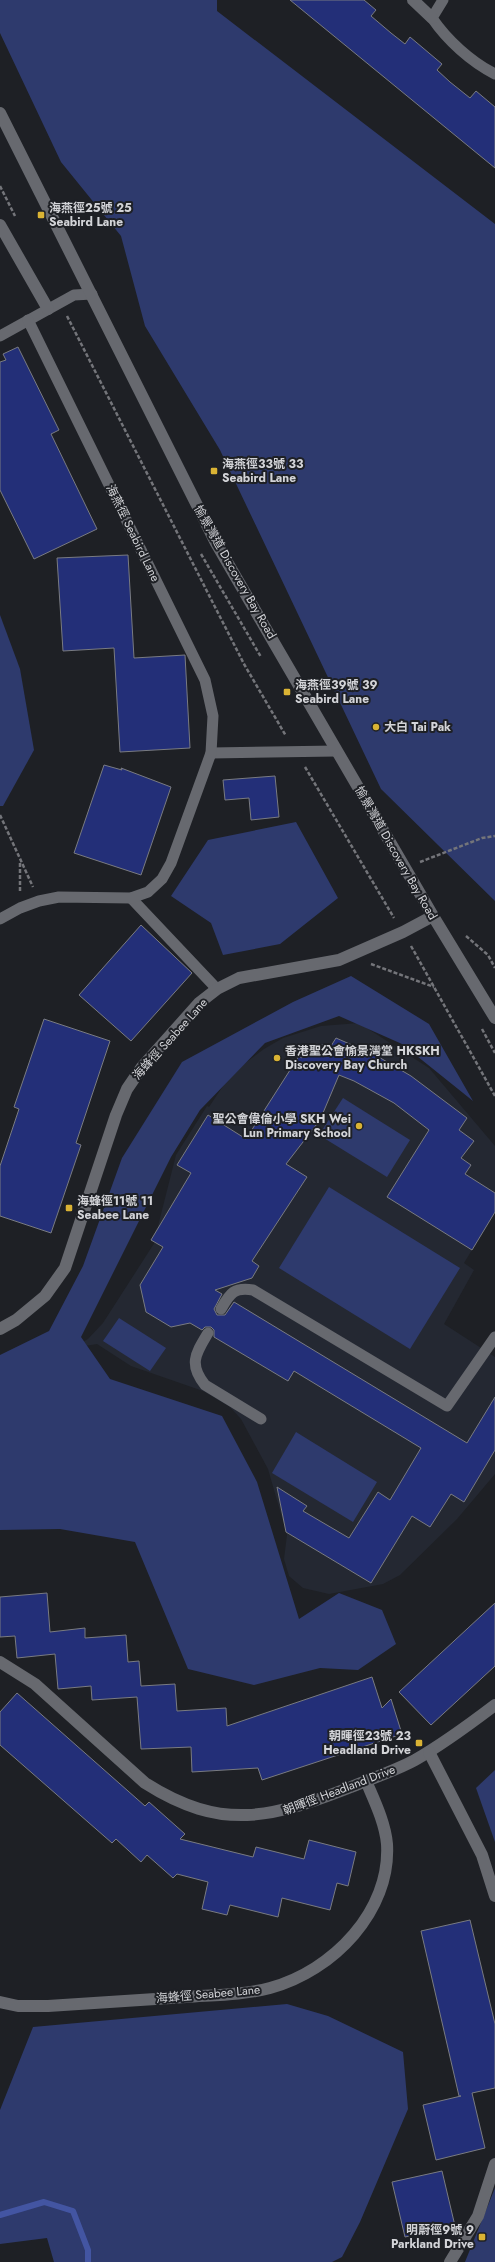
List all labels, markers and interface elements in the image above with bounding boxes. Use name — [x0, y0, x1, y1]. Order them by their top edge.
place label: 海燕徑25號 25 Seabird Lane — [49, 199, 132, 231]
marker: 海燕徑25號 25 Seabird Lane — [36, 210, 46, 220]
place label: 海燕徑33號 33 Seabird Lane — [222, 455, 304, 487]
marker: 海燕徑33號 33 Seabird Lane — [209, 466, 219, 476]
street label: 海燕徑 Seabird Lane — [102, 481, 164, 585]
street label: 愉景灣道 Discovery Bay Road — [189, 502, 281, 642]
place label: 海燕徑39號 39 Seabird Lane — [295, 676, 378, 708]
marker: 海燕徑39號 39 Seabird Lane — [282, 687, 292, 697]
place label: 大白 Tai Pak — [384, 718, 451, 736]
marker: 大白 Tai Pak — [371, 722, 381, 732]
street label: 愉景灣道 Discovery Bay Road — [350, 783, 442, 923]
street label: 海蜂徑 Seabee Lane — [128, 994, 212, 1084]
place label: 香港聖公會愉景灣堂 HKSKH Discovery Bay Church — [285, 1042, 440, 1074]
marker: 香港聖公會愉景灣堂 HKSKH Discovery Bay Church — [272, 1053, 282, 1063]
place label: 聖公會偉倫小學 SKH Wei Lun Primary School — [212, 1110, 351, 1142]
marker: 聖公會偉倫小學 SKH Wei Lun Primary School — [354, 1121, 364, 1131]
place label: 海蜂徑11號 11 Seabee Lane — [77, 1192, 153, 1224]
marker: 海蜂徑11號 11 Seabee Lane — [64, 1203, 74, 1213]
place label: 朝暉徑23號 23 Headland Drive — [323, 1727, 412, 1759]
marker: 朝暉徑23號 23 Headland Drive — [414, 1738, 424, 1748]
street label: 朝暉徑 Headland Drive — [280, 1760, 398, 1820]
street label: 海蜂徑 Seabee Lane — [155, 1980, 261, 2008]
place label: 明蔚徑9號 9 Parkland Drive — [391, 2221, 474, 2253]
marker: 明蔚徑9號 9 Parkland Drive — [477, 2232, 487, 2242]

